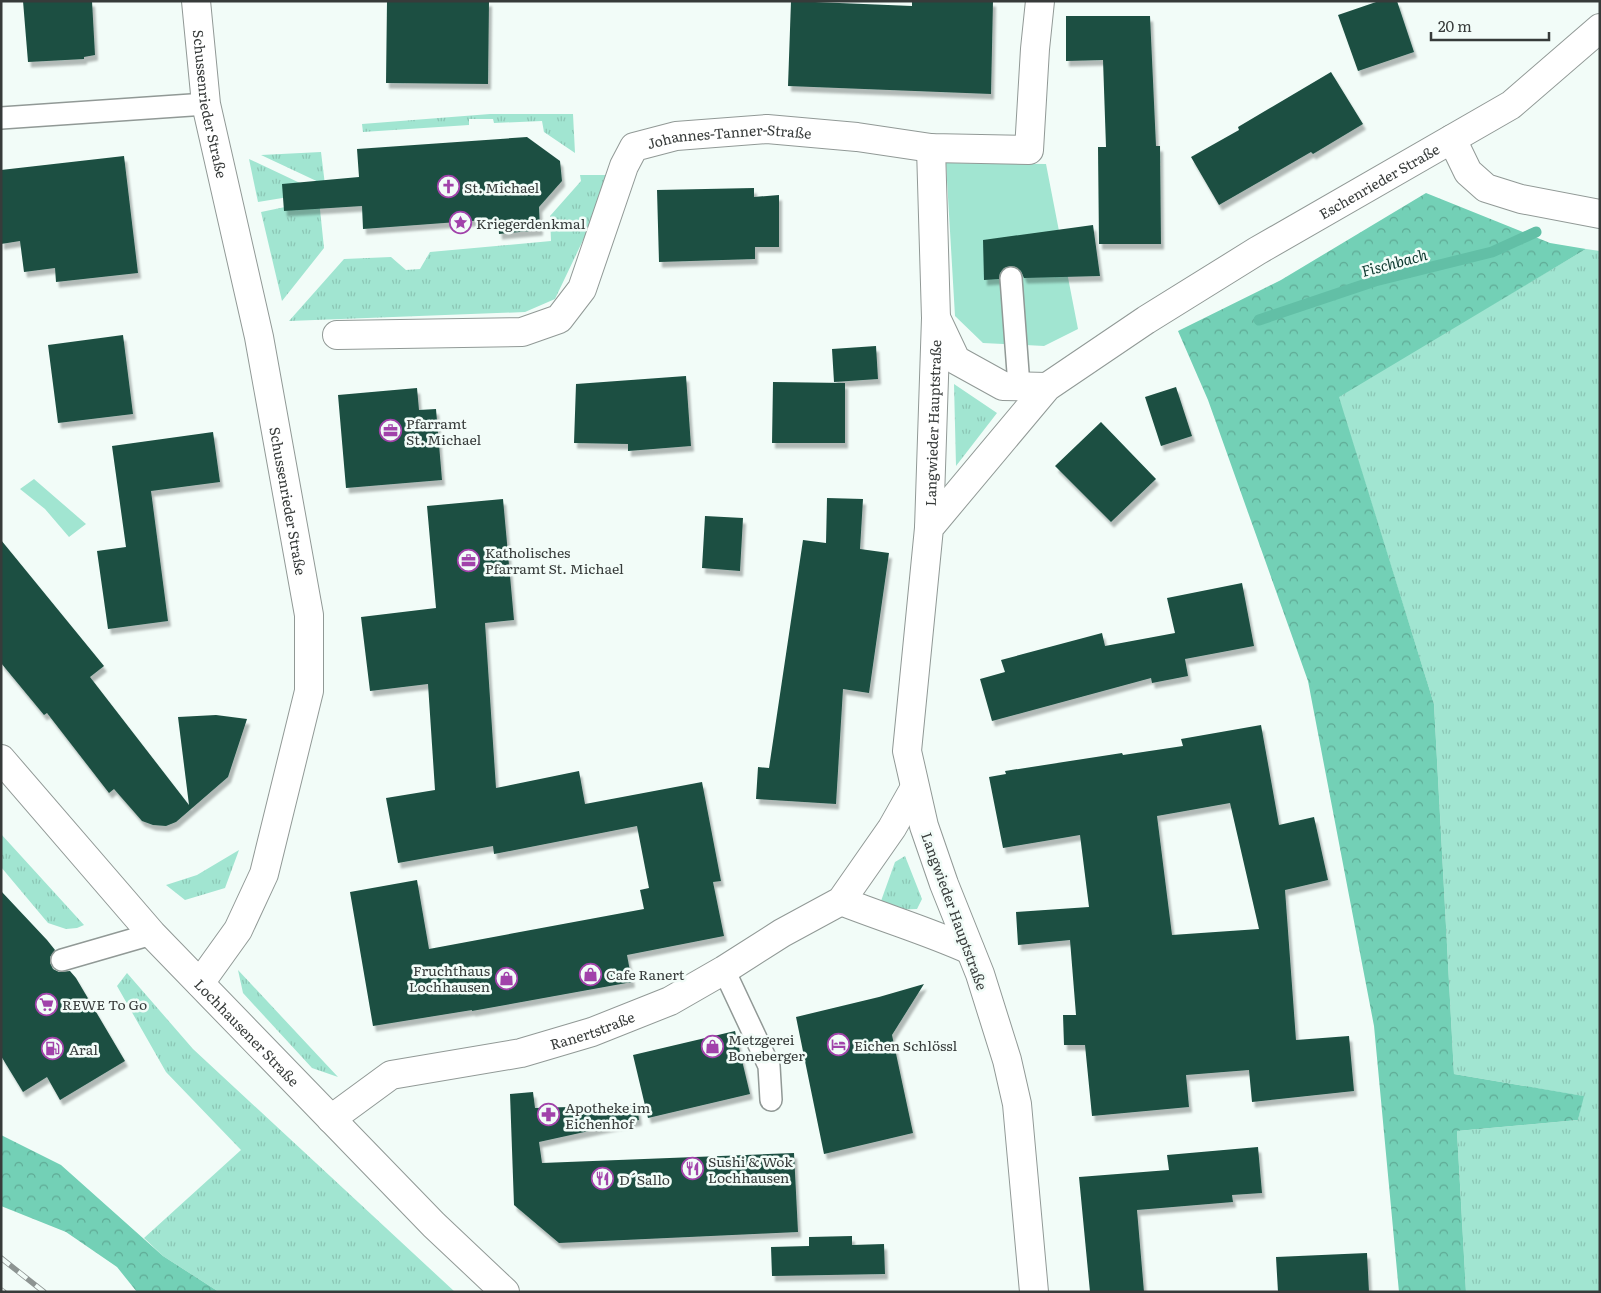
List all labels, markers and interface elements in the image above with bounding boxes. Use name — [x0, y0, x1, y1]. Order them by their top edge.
scale bar — [1431, 10, 1548, 42]
text: 20 m — [1438, 14, 1472, 37]
street label: Schussenrieder Straße — [189, 29, 233, 180]
street label: Johannes-Tanner-Straße — [645, 119, 812, 153]
street label: Eschenrieder Straße — [1315, 138, 1443, 223]
church icon: St. Michael — [436, 175, 460, 199]
place label: St. Michael — [464, 177, 540, 197]
place icon: Kriegerdenkmal — [448, 211, 472, 235]
place label: Kriegerdenkmal — [476, 213, 586, 233]
water label: Fischbach — [1359, 242, 1430, 282]
street label: Langwieder Hauptstraße — [920, 339, 945, 507]
place label: Pfarramt St. Michael — [406, 413, 482, 449]
office icon: Pfarramt St. Michael — [378, 419, 402, 443]
street label: Schussenrieder Straße — [265, 425, 312, 577]
place label: Katholisches Pfarramt St. Michael — [485, 542, 624, 578]
office icon: Katholisches Pfarramt St. Michael — [457, 548, 481, 572]
street label: Langwieder Hauptstraße — [917, 829, 993, 993]
place label: Fruchthaus Lochhausen — [409, 960, 490, 996]
shop icon: Cafe Ranert — [578, 962, 602, 986]
place label: Cafe Ranert — [606, 964, 685, 984]
shop icon: Fruchthaus Lochhausen — [494, 966, 518, 990]
street label: Lochhausener Straße — [190, 974, 304, 1090]
supermarket icon: REWE To Go — [34, 992, 58, 1016]
place label: REWE To Go — [62, 994, 147, 1014]
street label: Ranertstraße — [548, 1006, 637, 1054]
place label: Metzgerei Boneberger — [728, 1029, 805, 1065]
hotel icon: Eichen Schlössl — [826, 1033, 850, 1057]
shop icon: Metzgerei Boneberger — [700, 1035, 724, 1059]
place label: Eichen Schlössl — [854, 1035, 958, 1055]
fuel station icon: Aral — [41, 1037, 65, 1061]
place label: Aral — [69, 1039, 98, 1059]
place label: Apotheke im Eichenhof — [565, 1097, 651, 1133]
pharmacy icon: Apotheke im Eichenhof — [537, 1103, 561, 1127]
place label: Sushi & Wok Lochhausen — [708, 1151, 793, 1187]
restaurant icon: Sushi & Wok Lochhausen — [680, 1157, 704, 1181]
restaurant icon: D´Sallo — [591, 1167, 615, 1191]
place label: D´Sallo — [619, 1169, 670, 1189]

